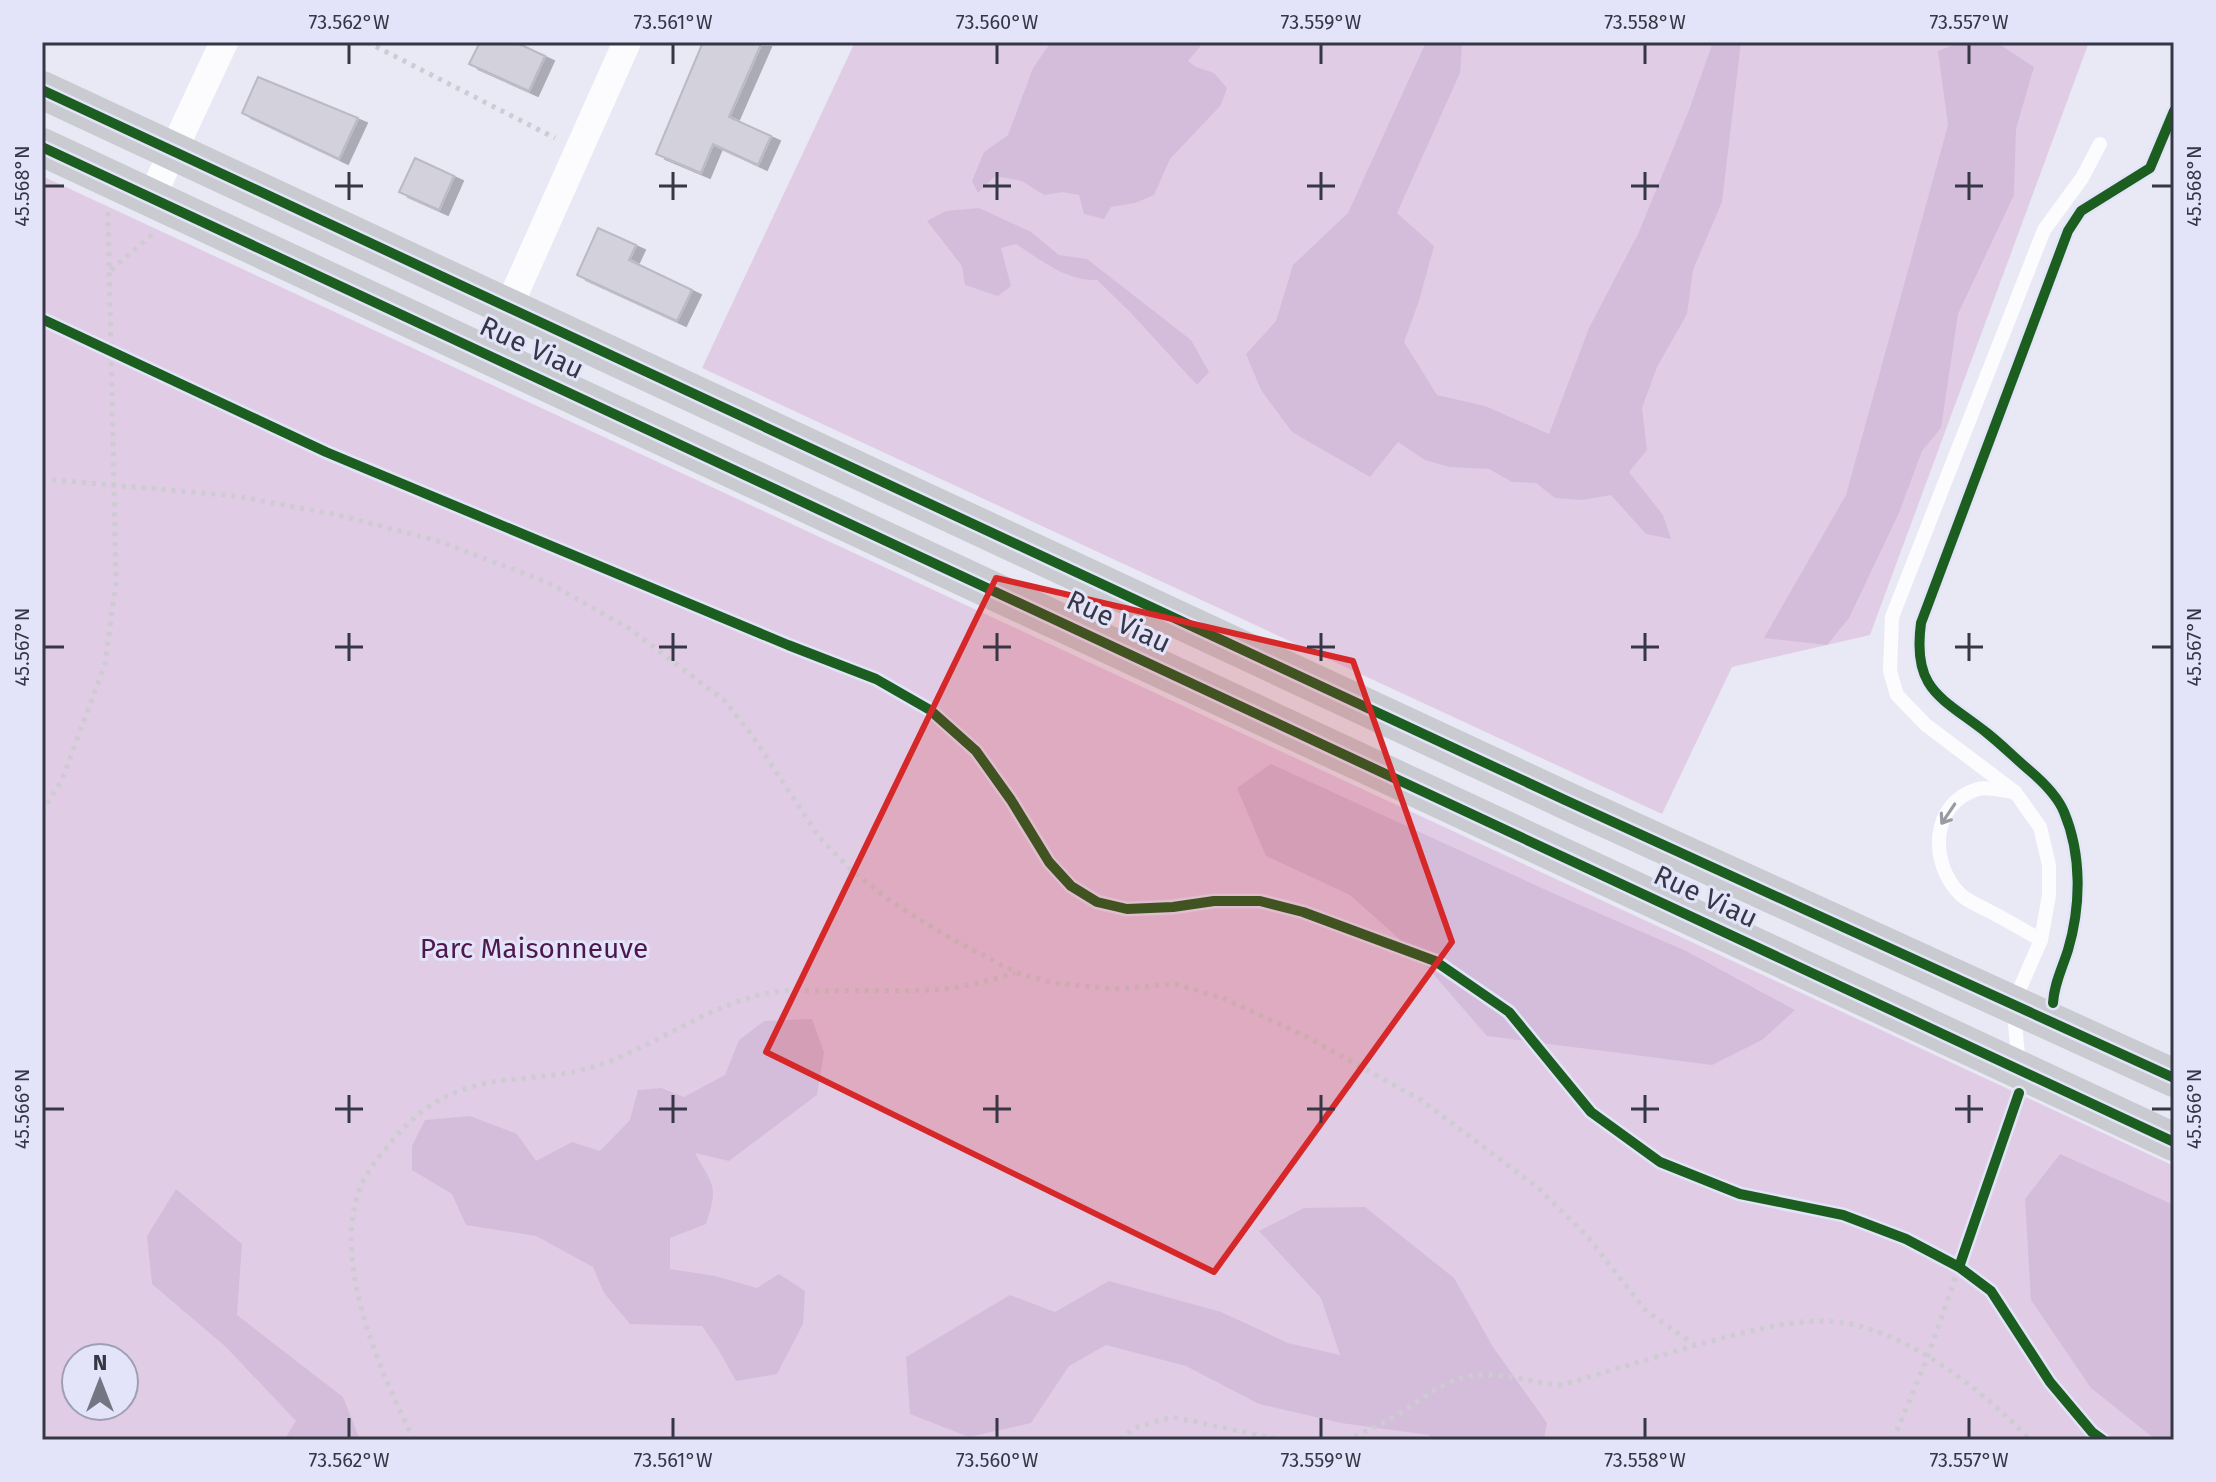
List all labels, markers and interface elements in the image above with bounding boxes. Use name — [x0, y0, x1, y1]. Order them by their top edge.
text: 73.562°W — [309, 10, 390, 34]
text: 73.561°W — [634, 10, 713, 34]
text: 73.560°W — [956, 10, 1039, 34]
text: 73.559°W — [1281, 10, 1362, 34]
text: 73.558°W — [1604, 10, 1686, 34]
text: 73.557°W — [1929, 10, 2009, 34]
text: 45.568°N — [10, 145, 34, 227]
text: 45.568°N — [2182, 145, 2206, 227]
street label: Rue Viau — [475, 309, 589, 386]
street label: Rue Viau — [1062, 583, 1176, 660]
text: 45.567°N — [10, 608, 34, 686]
text: 45.567°N — [2182, 608, 2206, 686]
one-way arrow — [1940, 802, 1957, 824]
street label: Rue Viau — [1649, 858, 1763, 935]
park label: Parc Maisonneuve — [420, 932, 648, 965]
text: 45.566°N — [10, 1069, 34, 1149]
text: 45.566°N — [2182, 1069, 2206, 1149]
north arrow — [60, 1342, 140, 1422]
text: N — [93, 1349, 107, 1376]
text: 73.562°W — [309, 1448, 390, 1472]
text: 73.561°W — [634, 1448, 713, 1472]
text: 73.560°W — [956, 1448, 1039, 1472]
text: 73.559°W — [1281, 1448, 1362, 1472]
text: 73.558°W — [1604, 1448, 1686, 1472]
text: 73.557°W — [1929, 1448, 2009, 1472]

